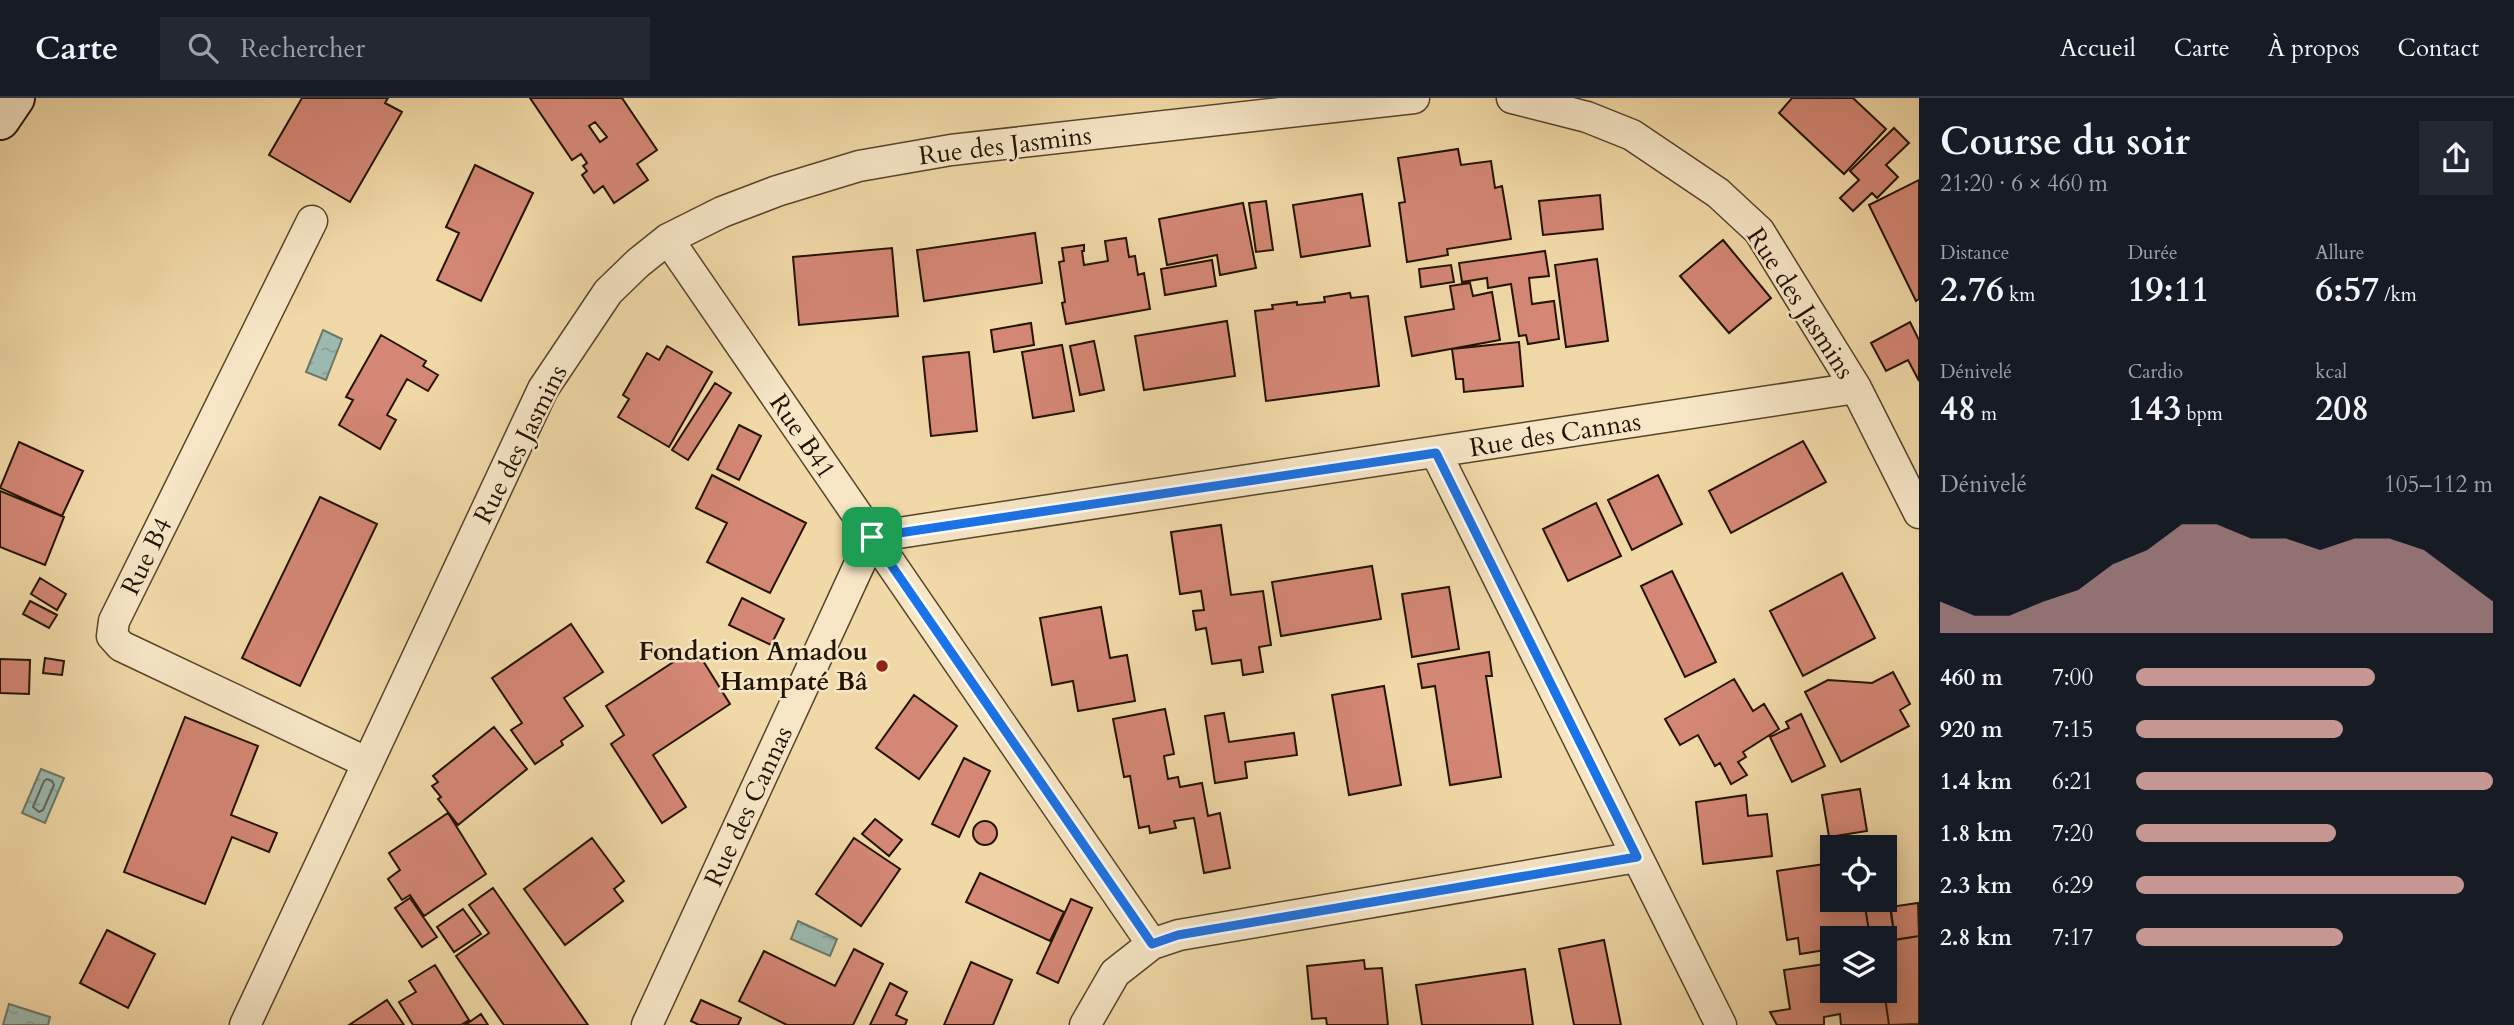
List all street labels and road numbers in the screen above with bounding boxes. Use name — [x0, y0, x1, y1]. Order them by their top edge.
street label: Rue des Jasmins — [917, 118, 1093, 173]
street label: Rue des Jasmins — [1739, 221, 1863, 386]
street label: Rue des Jasmins — [465, 359, 576, 530]
street label: Rue B41 — [761, 387, 844, 486]
street label: Rue des Cannas — [1467, 404, 1643, 465]
street label: Rue B4 — [113, 512, 180, 601]
street label: Rue des Cannas — [696, 720, 801, 892]

